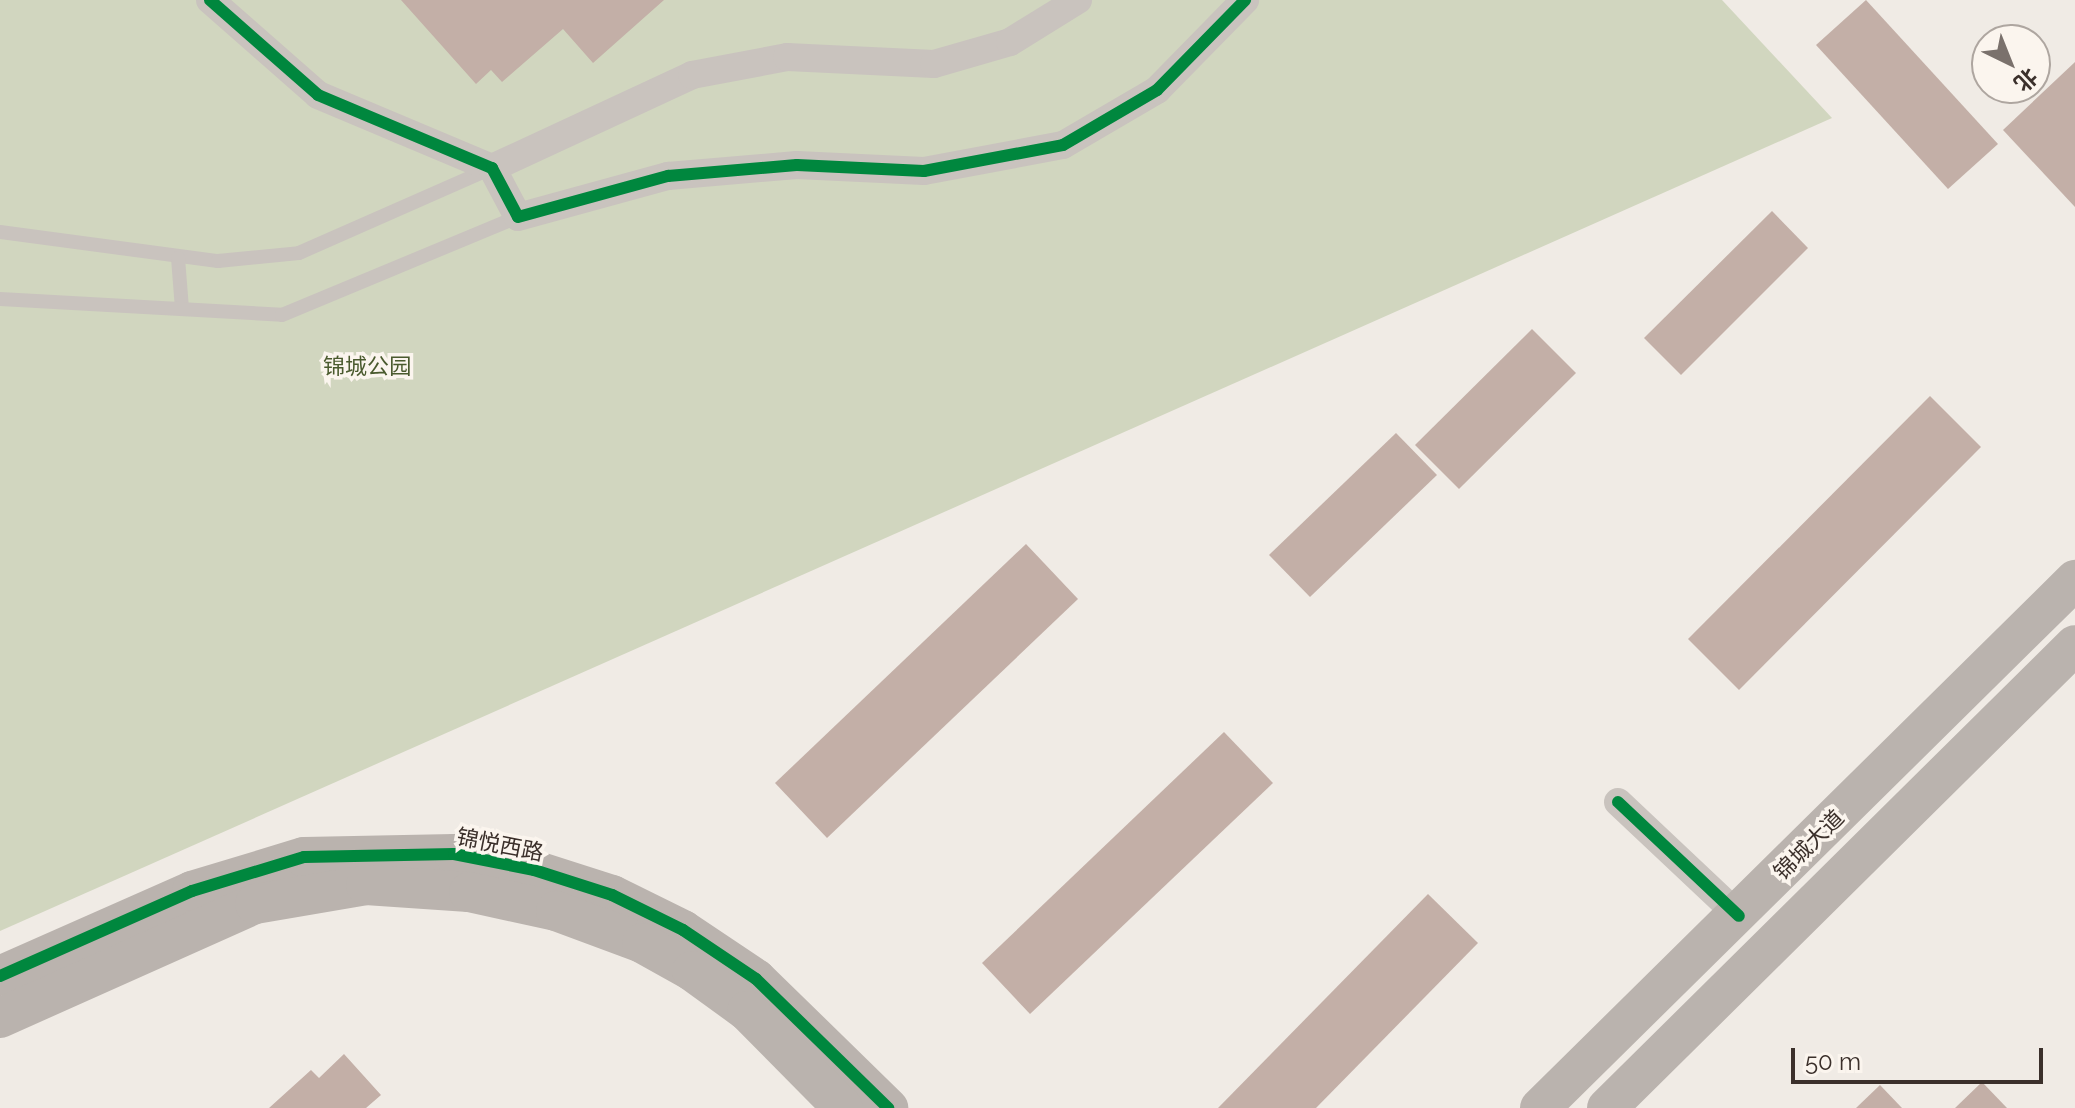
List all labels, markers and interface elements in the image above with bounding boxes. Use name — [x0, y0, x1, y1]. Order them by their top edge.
north arrow — [1971, 24, 2051, 104]
text: 北 — [2009, 63, 2043, 97]
park label: 锦城公园 — [323, 354, 411, 380]
street label: 锦城大道 — [1769, 805, 1849, 885]
street label: 锦悦西路 — [454, 824, 546, 866]
scale bar — [1795, 1032, 2047, 1082]
text: 50 m — [1805, 1047, 1861, 1076]

